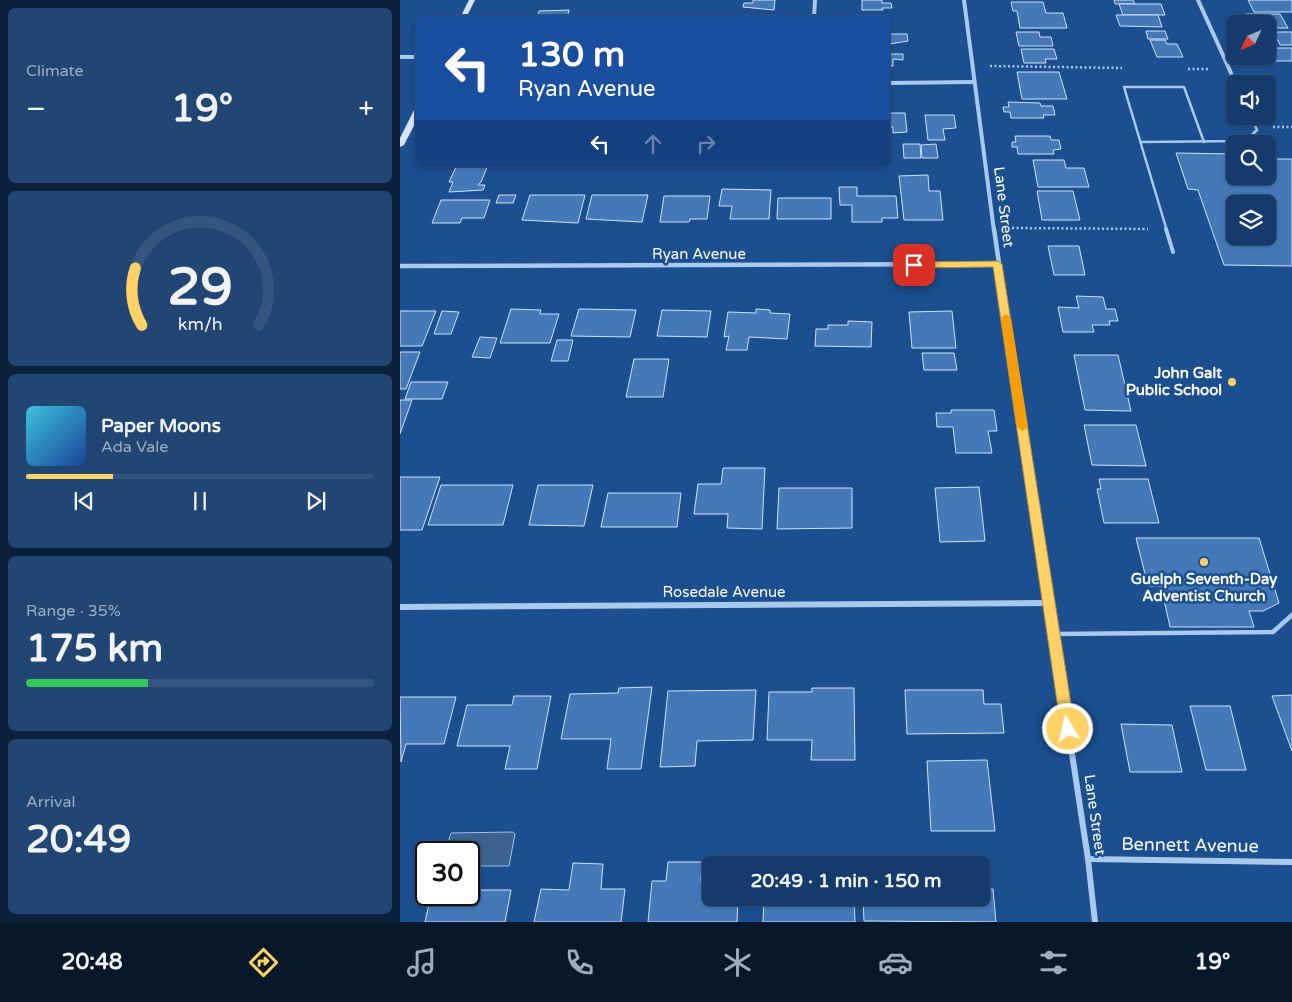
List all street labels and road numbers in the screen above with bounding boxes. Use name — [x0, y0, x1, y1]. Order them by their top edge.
street label: Lane Street — [990, 165, 1018, 249]
street label: Ryan Avenue — [652, 245, 746, 263]
street label: Rosedale Avenue — [662, 583, 786, 601]
street label: Lane Street — [1080, 773, 1110, 857]
street label: Bennett Avenue — [1121, 833, 1259, 857]

